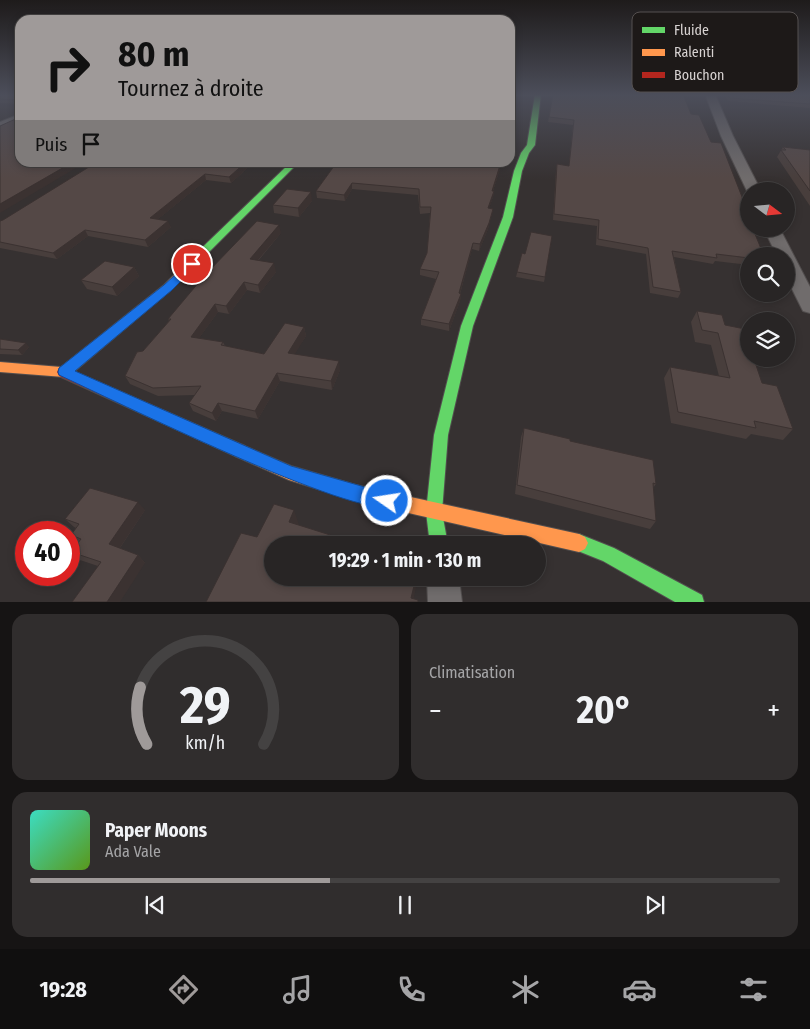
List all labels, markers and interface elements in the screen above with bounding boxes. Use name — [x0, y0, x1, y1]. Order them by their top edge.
legend — [632, 12, 798, 92]
text: Fluide — [674, 22, 709, 39]
text: 80 m — [118, 33, 190, 75]
icon: right — [35, 35, 100, 100]
text: Ralenti — [674, 44, 714, 61]
text: Bouchon — [674, 67, 724, 84]
text: Tournez à droite — [118, 75, 264, 102]
icon: arrive — [77, 130, 105, 158]
text: Puis — [35, 133, 67, 156]
north arrow — [740, 182, 795, 238]
map controls — [740, 182, 795, 367]
pin — [171, 243, 213, 285]
button: search — [740, 247, 795, 302]
icon: arrive — [178, 250, 206, 278]
button: layers — [740, 312, 795, 367]
position arrow — [360, 474, 412, 526]
speed limit sign: 40 — [15, 521, 80, 586]
text: 19:29 · 1 min · 130 m — [329, 549, 481, 572]
text: Climatisation — [429, 663, 515, 682]
text: 29 — [179, 674, 231, 737]
text: 20° — [576, 687, 633, 733]
text: − — [429, 694, 442, 727]
text: + — [767, 694, 780, 727]
text: km/h — [186, 732, 225, 754]
text: Paper Moons — [105, 819, 207, 842]
text: Ada Vale — [105, 842, 161, 861]
icon: previous — [141, 891, 169, 919]
icon: pause — [391, 891, 419, 919]
icon: next — [641, 891, 669, 919]
icon: directions — [166, 972, 201, 1007]
icon: music — [280, 972, 315, 1007]
icon: phone — [394, 972, 429, 1007]
icon: climate — [508, 972, 543, 1007]
icon: car — [622, 972, 657, 1007]
icon: filters — [736, 972, 771, 1007]
text: 19:28 — [39, 976, 87, 1003]

